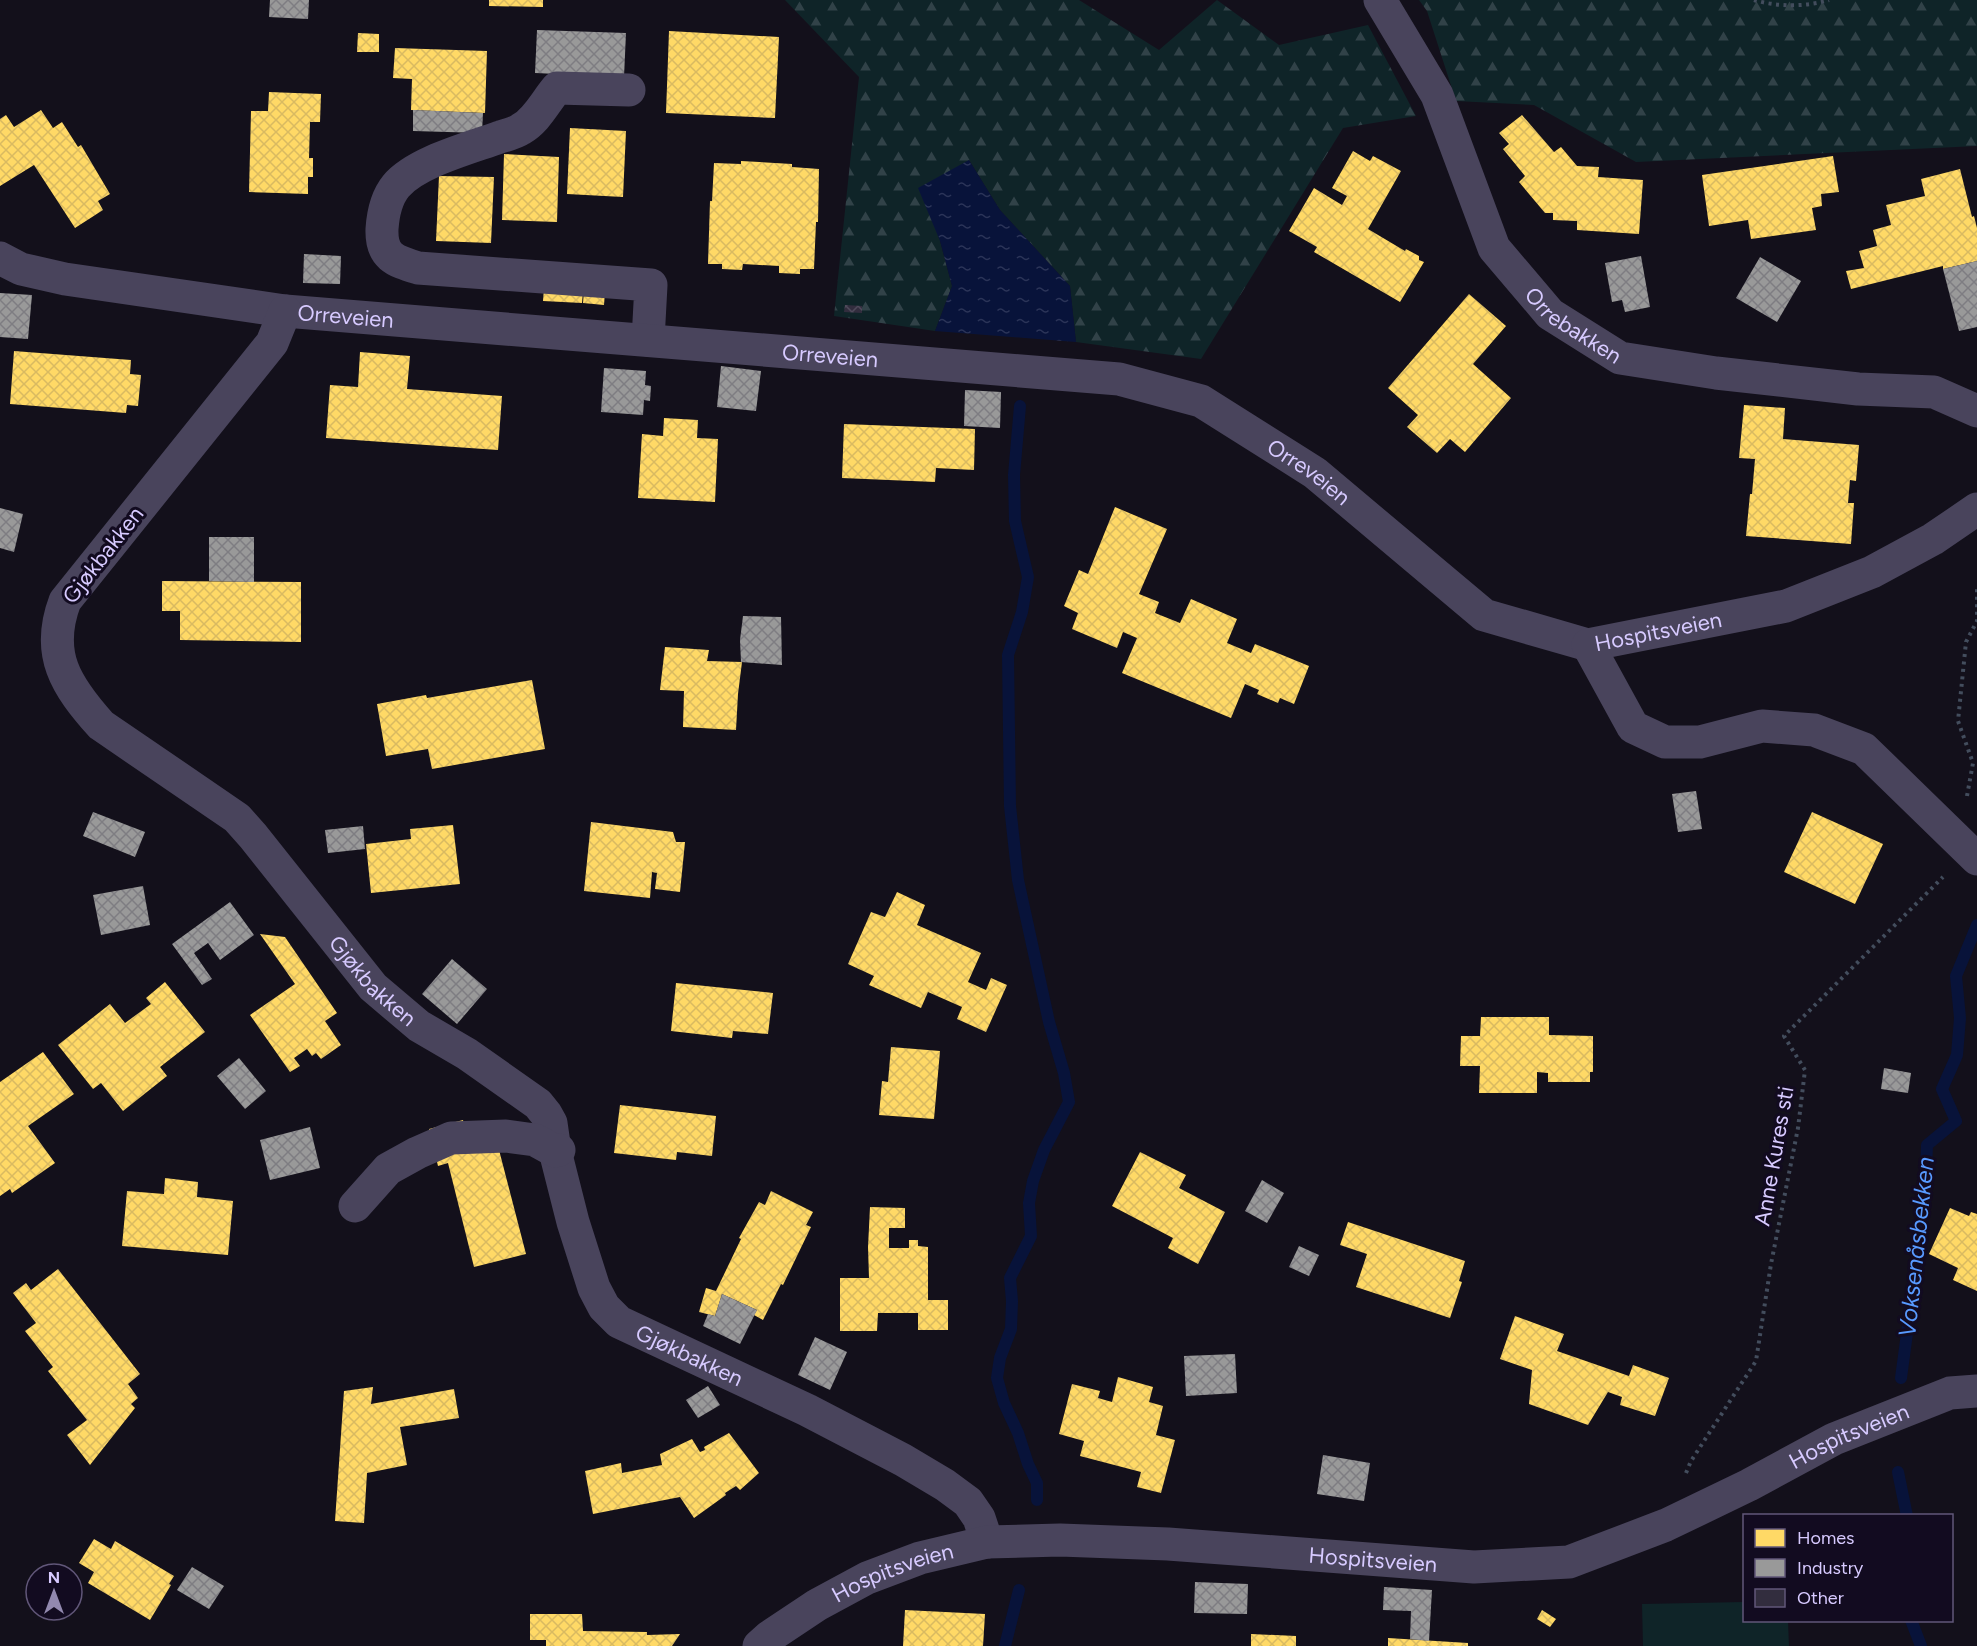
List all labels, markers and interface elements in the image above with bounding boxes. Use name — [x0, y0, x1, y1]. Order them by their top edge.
street label: Orrebakken — [1519, 281, 1627, 369]
street label: Orreveien — [297, 299, 395, 333]
street label: Orreveien — [781, 338, 879, 373]
street label: Orreveien — [1262, 433, 1356, 511]
street label: Gjøkbakken — [57, 501, 149, 609]
street label: Hospitsveien — [1592, 606, 1724, 657]
street label: Gjøkbakken — [323, 930, 422, 1032]
street label: Anne Kures sti — [1748, 1084, 1800, 1228]
water label: Voksenåsbekken — [1892, 1155, 1940, 1339]
street label: Gjøkbakken — [631, 1318, 748, 1392]
street label: Hospitsveien — [1784, 1397, 1913, 1474]
legend — [1743, 1514, 1953, 1622]
text: Homes — [1797, 1527, 1855, 1549]
street label: Hospitsveien — [827, 1537, 956, 1608]
street label: Hospitsveien — [1308, 1541, 1438, 1578]
text: Industry — [1797, 1557, 1864, 1579]
north arrow — [24, 1562, 84, 1622]
text: N — [48, 1568, 60, 1587]
text: Other — [1797, 1587, 1844, 1609]

